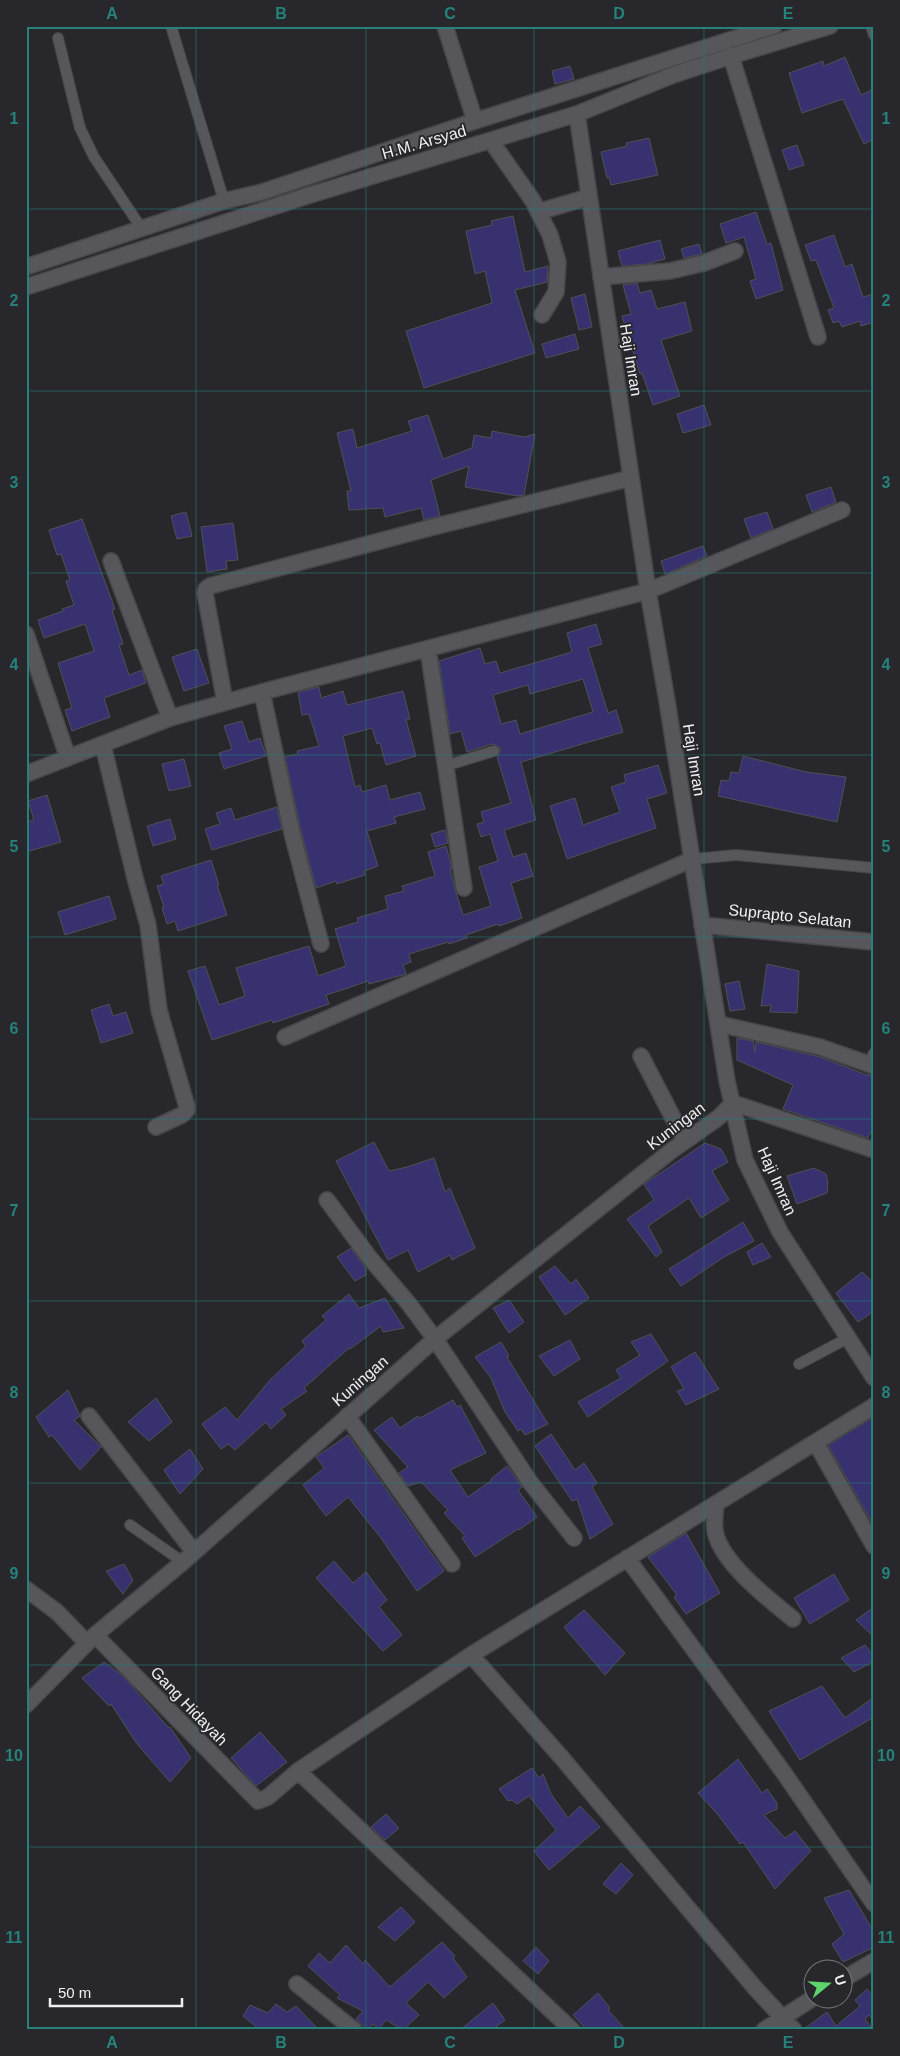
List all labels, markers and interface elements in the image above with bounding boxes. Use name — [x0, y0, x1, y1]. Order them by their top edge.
text: A — [106, 5, 118, 22]
text: B — [275, 5, 287, 22]
text: C — [444, 5, 456, 22]
text: D — [613, 5, 625, 22]
text: E — [783, 5, 794, 22]
text: 1 — [10, 110, 19, 127]
text: 1 — [882, 110, 891, 127]
street label: H.M. Arsyad — [380, 122, 468, 162]
text: 2 — [10, 292, 19, 309]
text: 2 — [882, 292, 891, 309]
street label: Haji Imran — [617, 323, 645, 397]
text: 3 — [10, 474, 19, 491]
text: 3 — [882, 474, 891, 491]
text: 4 — [10, 656, 19, 673]
text: 4 — [882, 656, 891, 673]
street label: Haji Imran — [680, 723, 708, 797]
text: 5 — [10, 838, 19, 855]
text: 5 — [882, 838, 891, 855]
street label: Suprapto Selatan — [728, 901, 852, 931]
text: 6 — [10, 1020, 19, 1037]
text: 6 — [882, 1020, 891, 1037]
street label: Kuningan — [644, 1099, 708, 1153]
street label: Haji Imran — [754, 1144, 800, 1218]
text: 7 — [10, 1202, 19, 1219]
text: 7 — [882, 1202, 891, 1219]
street label: Kuningan — [329, 1352, 391, 1410]
text: 8 — [10, 1384, 19, 1401]
text: 8 — [882, 1384, 891, 1401]
text: 9 — [10, 1565, 19, 1582]
text: 9 — [882, 1565, 891, 1582]
street label: Gang Hidayah — [147, 1663, 231, 1749]
text: 10 — [5, 1747, 23, 1764]
text: 10 — [877, 1747, 895, 1764]
text: 11 — [6, 1929, 23, 1946]
text: 11 — [878, 1929, 895, 1946]
north arrow — [802, 1958, 852, 2008]
text: U — [831, 1973, 850, 1987]
scale bar — [50, 1976, 182, 2008]
text: 50 m — [58, 1984, 91, 2001]
text: A — [106, 2034, 118, 2051]
text: B — [275, 2034, 287, 2051]
text: C — [444, 2034, 456, 2051]
text: D — [613, 2034, 625, 2051]
text: E — [783, 2034, 794, 2051]

